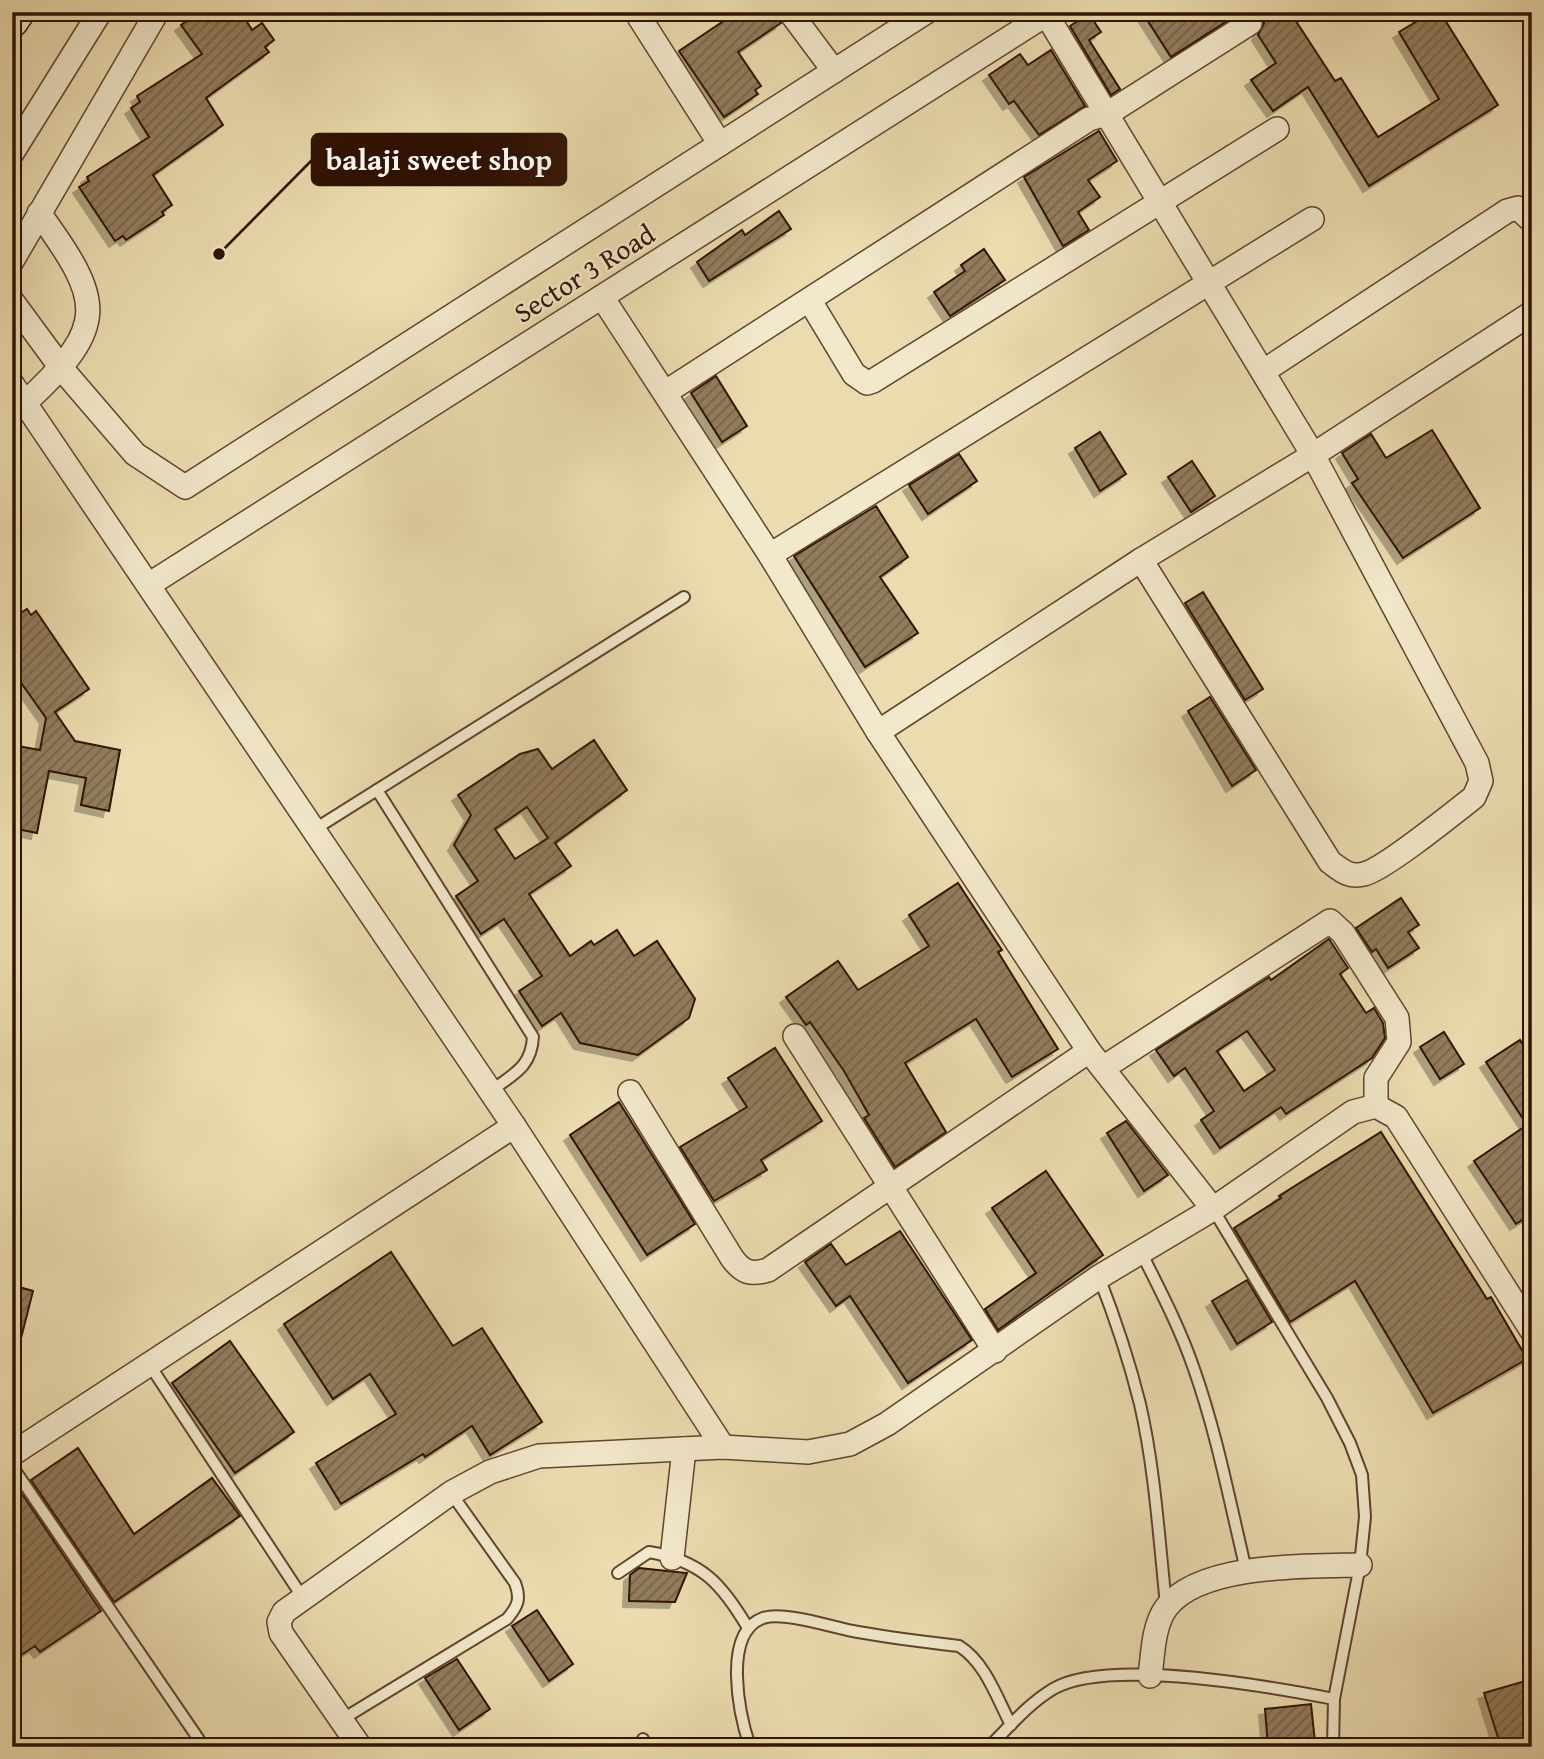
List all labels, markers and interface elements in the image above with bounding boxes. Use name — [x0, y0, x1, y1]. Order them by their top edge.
callout: balaji sweet shop — [312, 134, 566, 185]
text: balaji sweet shop — [326, 137, 552, 181]
street label: Sector 3 Road — [505, 213, 662, 332]

